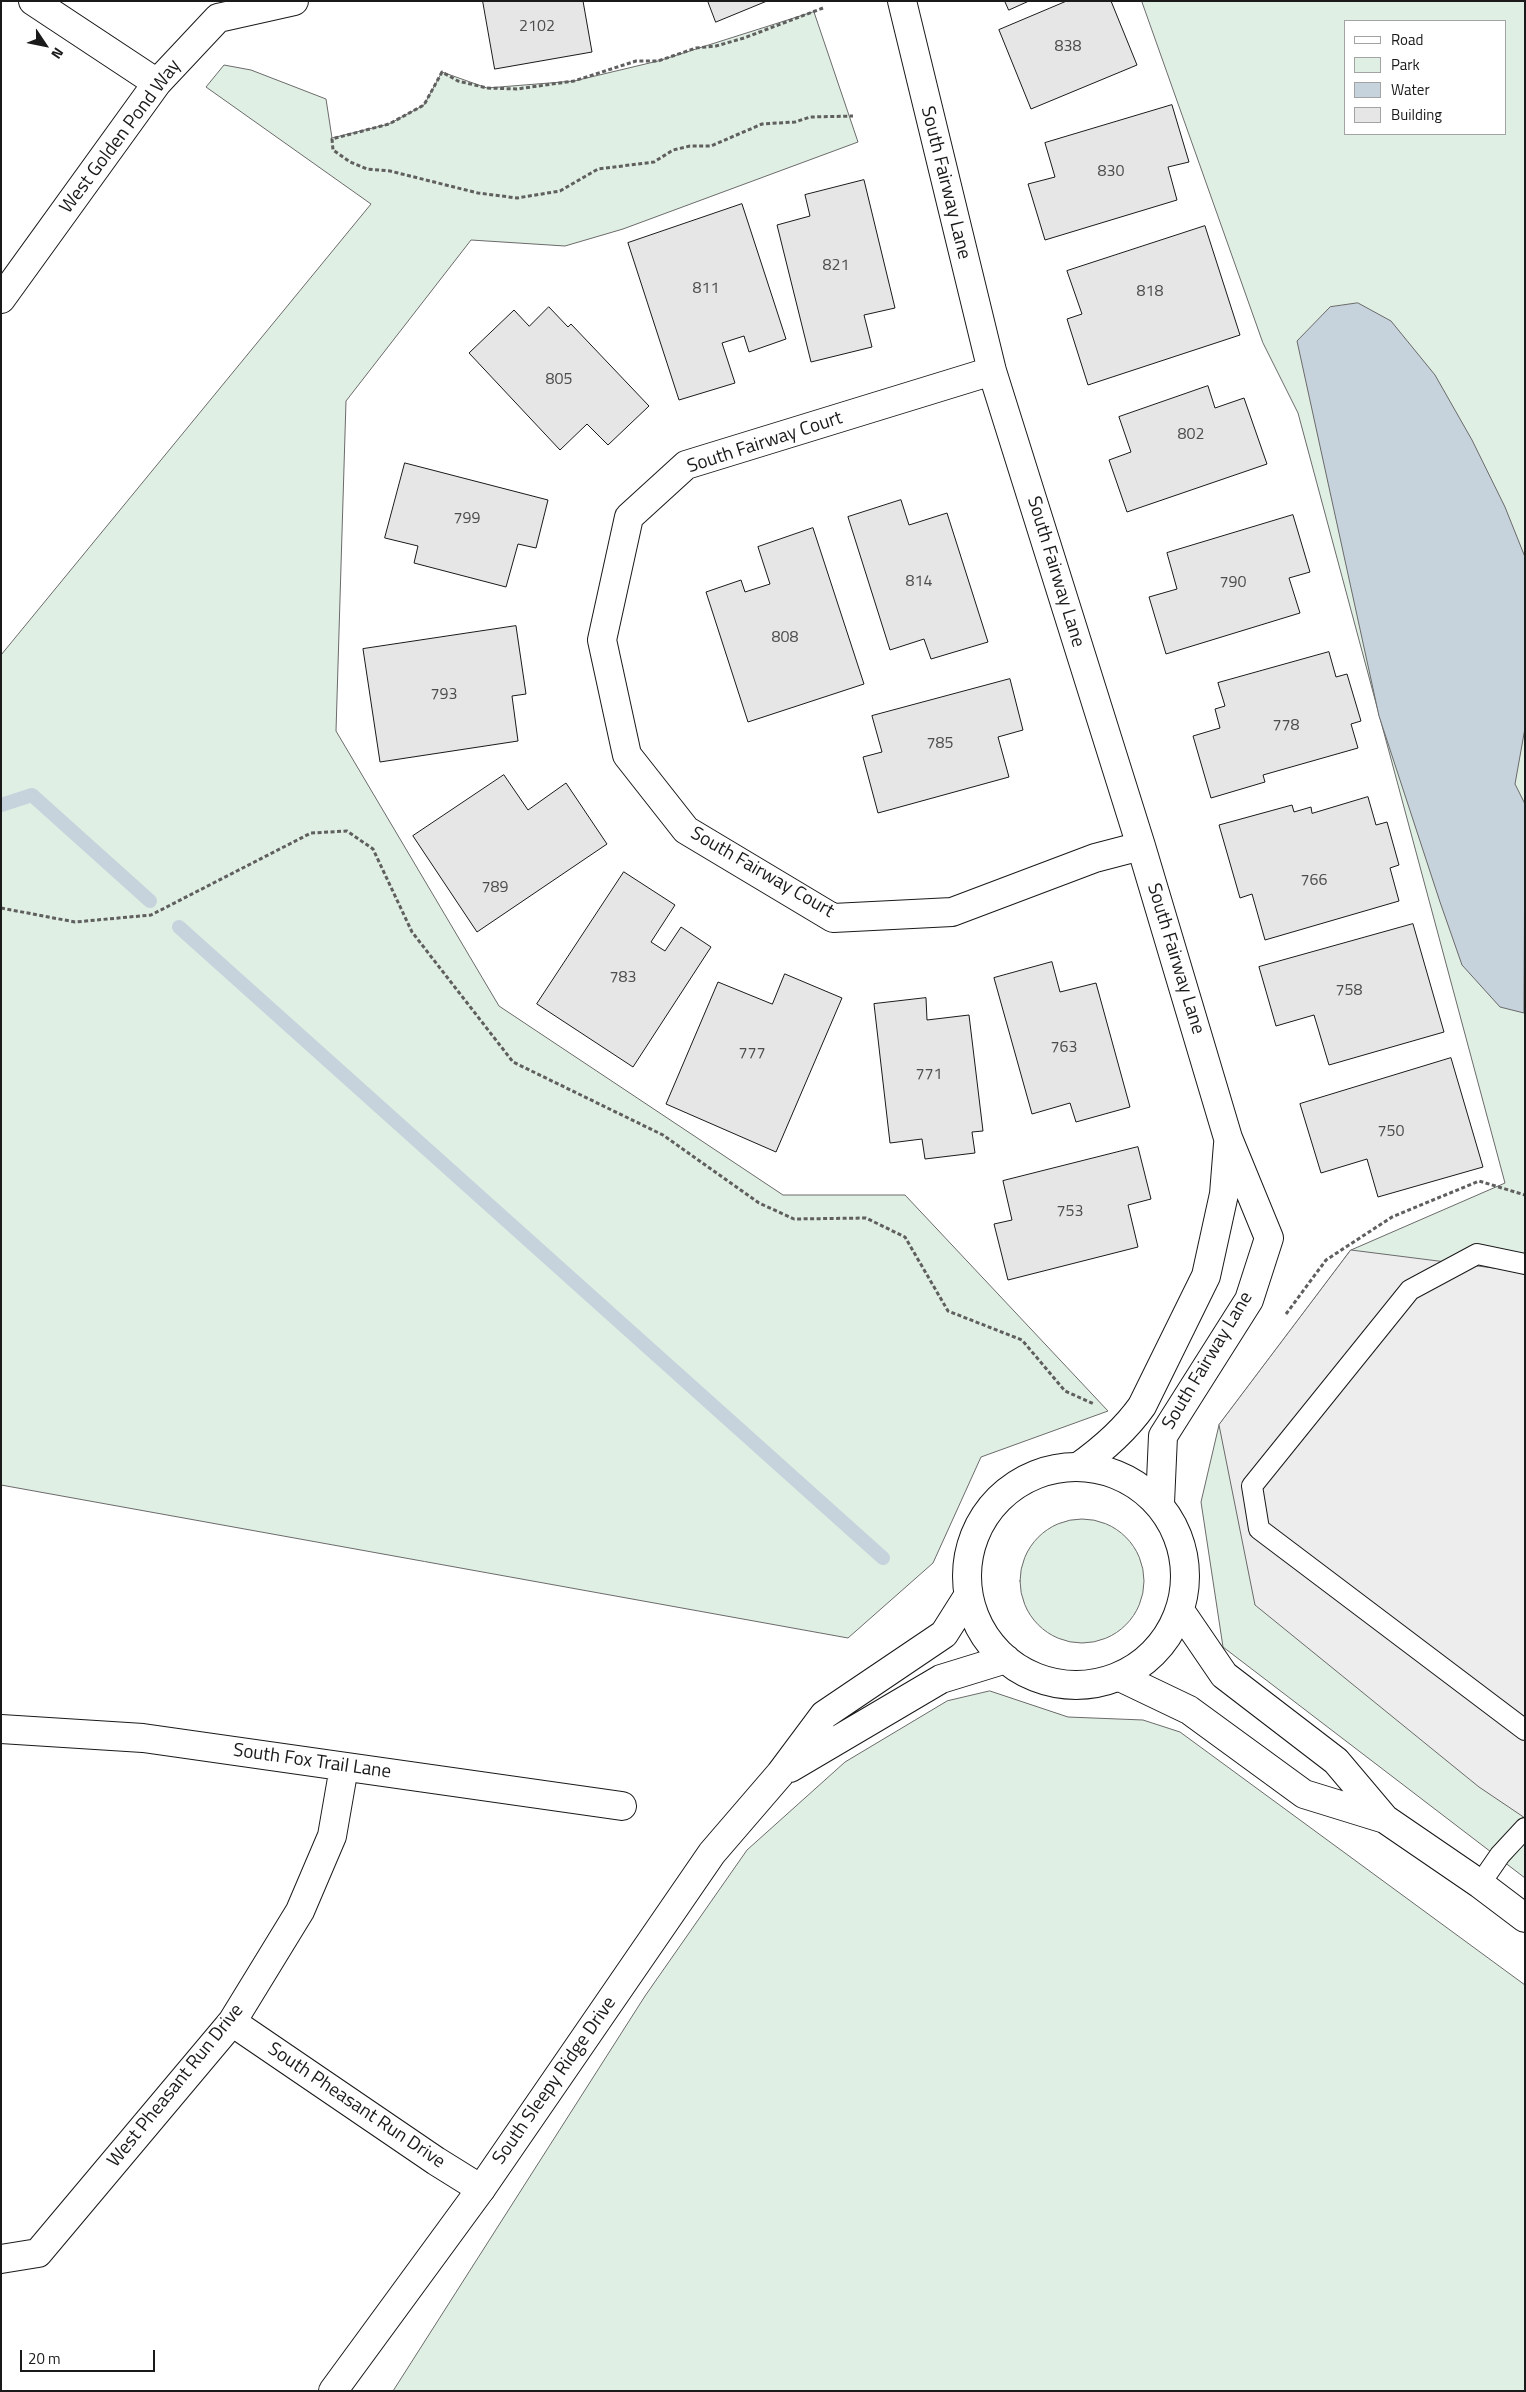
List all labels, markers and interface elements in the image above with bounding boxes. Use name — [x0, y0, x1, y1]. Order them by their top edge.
house number: 2102 — [519, 17, 555, 37]
north arrow — [20, 20, 70, 70]
legend — [1344, 20, 1506, 135]
text: Road — [1391, 28, 1423, 51]
house number: 838 — [1055, 37, 1081, 57]
text: N — [46, 44, 69, 64]
text: Park — [1391, 53, 1420, 76]
street label: West Golden Pond Way — [56, 56, 186, 218]
text: Water — [1391, 78, 1430, 101]
text: Building — [1391, 103, 1442, 126]
street label: South Fairway Lane — [915, 104, 975, 262]
house number: 830 — [1098, 162, 1124, 182]
house number: 821 — [823, 256, 849, 276]
house number: 811 — [693, 279, 719, 299]
house number: 818 — [1137, 282, 1163, 302]
house number: 805 — [546, 370, 572, 390]
street label: South Fairway Court — [685, 407, 845, 479]
house number: 802 — [1178, 425, 1204, 445]
street label: South Fairway Lane — [1021, 494, 1089, 650]
house number: 799 — [454, 509, 480, 529]
house number: 814 — [906, 572, 932, 592]
house number: 790 — [1220, 573, 1246, 593]
house number: 808 — [772, 628, 798, 648]
house number: 793 — [431, 685, 457, 705]
house number: 778 — [1273, 716, 1299, 736]
house number: 785 — [927, 734, 953, 754]
street label: South Fairway Court — [686, 823, 838, 923]
house number: 766 — [1301, 871, 1327, 891]
house number: 789 — [482, 878, 508, 898]
street label: South Fairway Lane — [1141, 881, 1209, 1037]
house number: 783 — [610, 968, 636, 988]
house number: 758 — [1336, 981, 1362, 1001]
house number: 763 — [1051, 1038, 1077, 1058]
house number: 777 — [739, 1044, 765, 1064]
house number: 771 — [916, 1065, 942, 1085]
house number: 750 — [1378, 1122, 1404, 1142]
house number: 753 — [1057, 1202, 1083, 1222]
street label: South Fairway Lane — [1158, 1288, 1258, 1434]
street label: South Fox Trail Lane — [232, 1740, 392, 1784]
street label: South Sleepy Ridge Drive — [488, 1993, 622, 2169]
street label: West Pheasant Run Drive — [103, 2000, 249, 2172]
street label: South Pheasant Run Drive — [263, 2038, 449, 2174]
scale bar — [22, 2340, 158, 2372]
text: 20 m — [28, 2347, 61, 2370]

